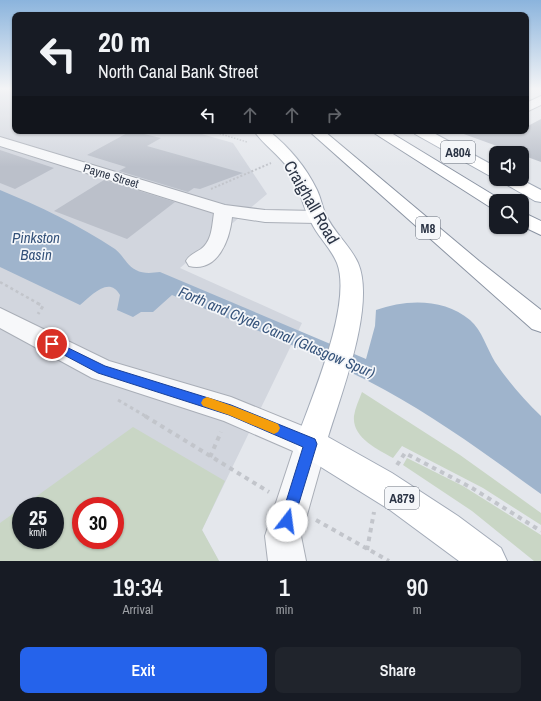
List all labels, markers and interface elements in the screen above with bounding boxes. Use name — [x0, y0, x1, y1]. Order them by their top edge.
text: 20 m — [98, 23, 150, 61]
icon: left — [32, 28, 84, 80]
text: North Canal Bank Street — [98, 59, 258, 84]
icon: left — [197, 104, 219, 126]
icon: ahead — [239, 104, 261, 126]
icon: ahead — [281, 104, 303, 126]
icon: right — [323, 104, 345, 126]
road number: A804 — [441, 141, 475, 163]
map controls — [489, 146, 529, 234]
button: sound — [489, 146, 529, 186]
street label: Craighall Road — [279, 156, 345, 248]
street label: Payne Street — [81, 160, 141, 192]
button: search — [489, 194, 529, 234]
road number: M8 — [416, 217, 440, 239]
water label: Pinkston Basin — [12, 227, 60, 265]
water label: Forth and Clyde Canal (Glasgow Spur) — [176, 281, 378, 383]
pin — [35, 327, 69, 361]
icon: arrive — [41, 333, 63, 355]
road number: A879 — [385, 487, 419, 509]
speed limit sign: 30 — [72, 497, 124, 549]
position arrow — [266, 500, 308, 542]
text: 25 — [29, 504, 47, 531]
text: km/h — [29, 526, 47, 539]
text: 19:34 — [113, 571, 163, 603]
text: 1 — [279, 571, 290, 603]
text: 90 — [406, 571, 428, 603]
text: Arrival — [122, 601, 153, 618]
text: min — [276, 601, 293, 618]
text: m — [413, 601, 422, 618]
button: Exit — [20, 647, 267, 693]
button: Share — [275, 647, 521, 693]

